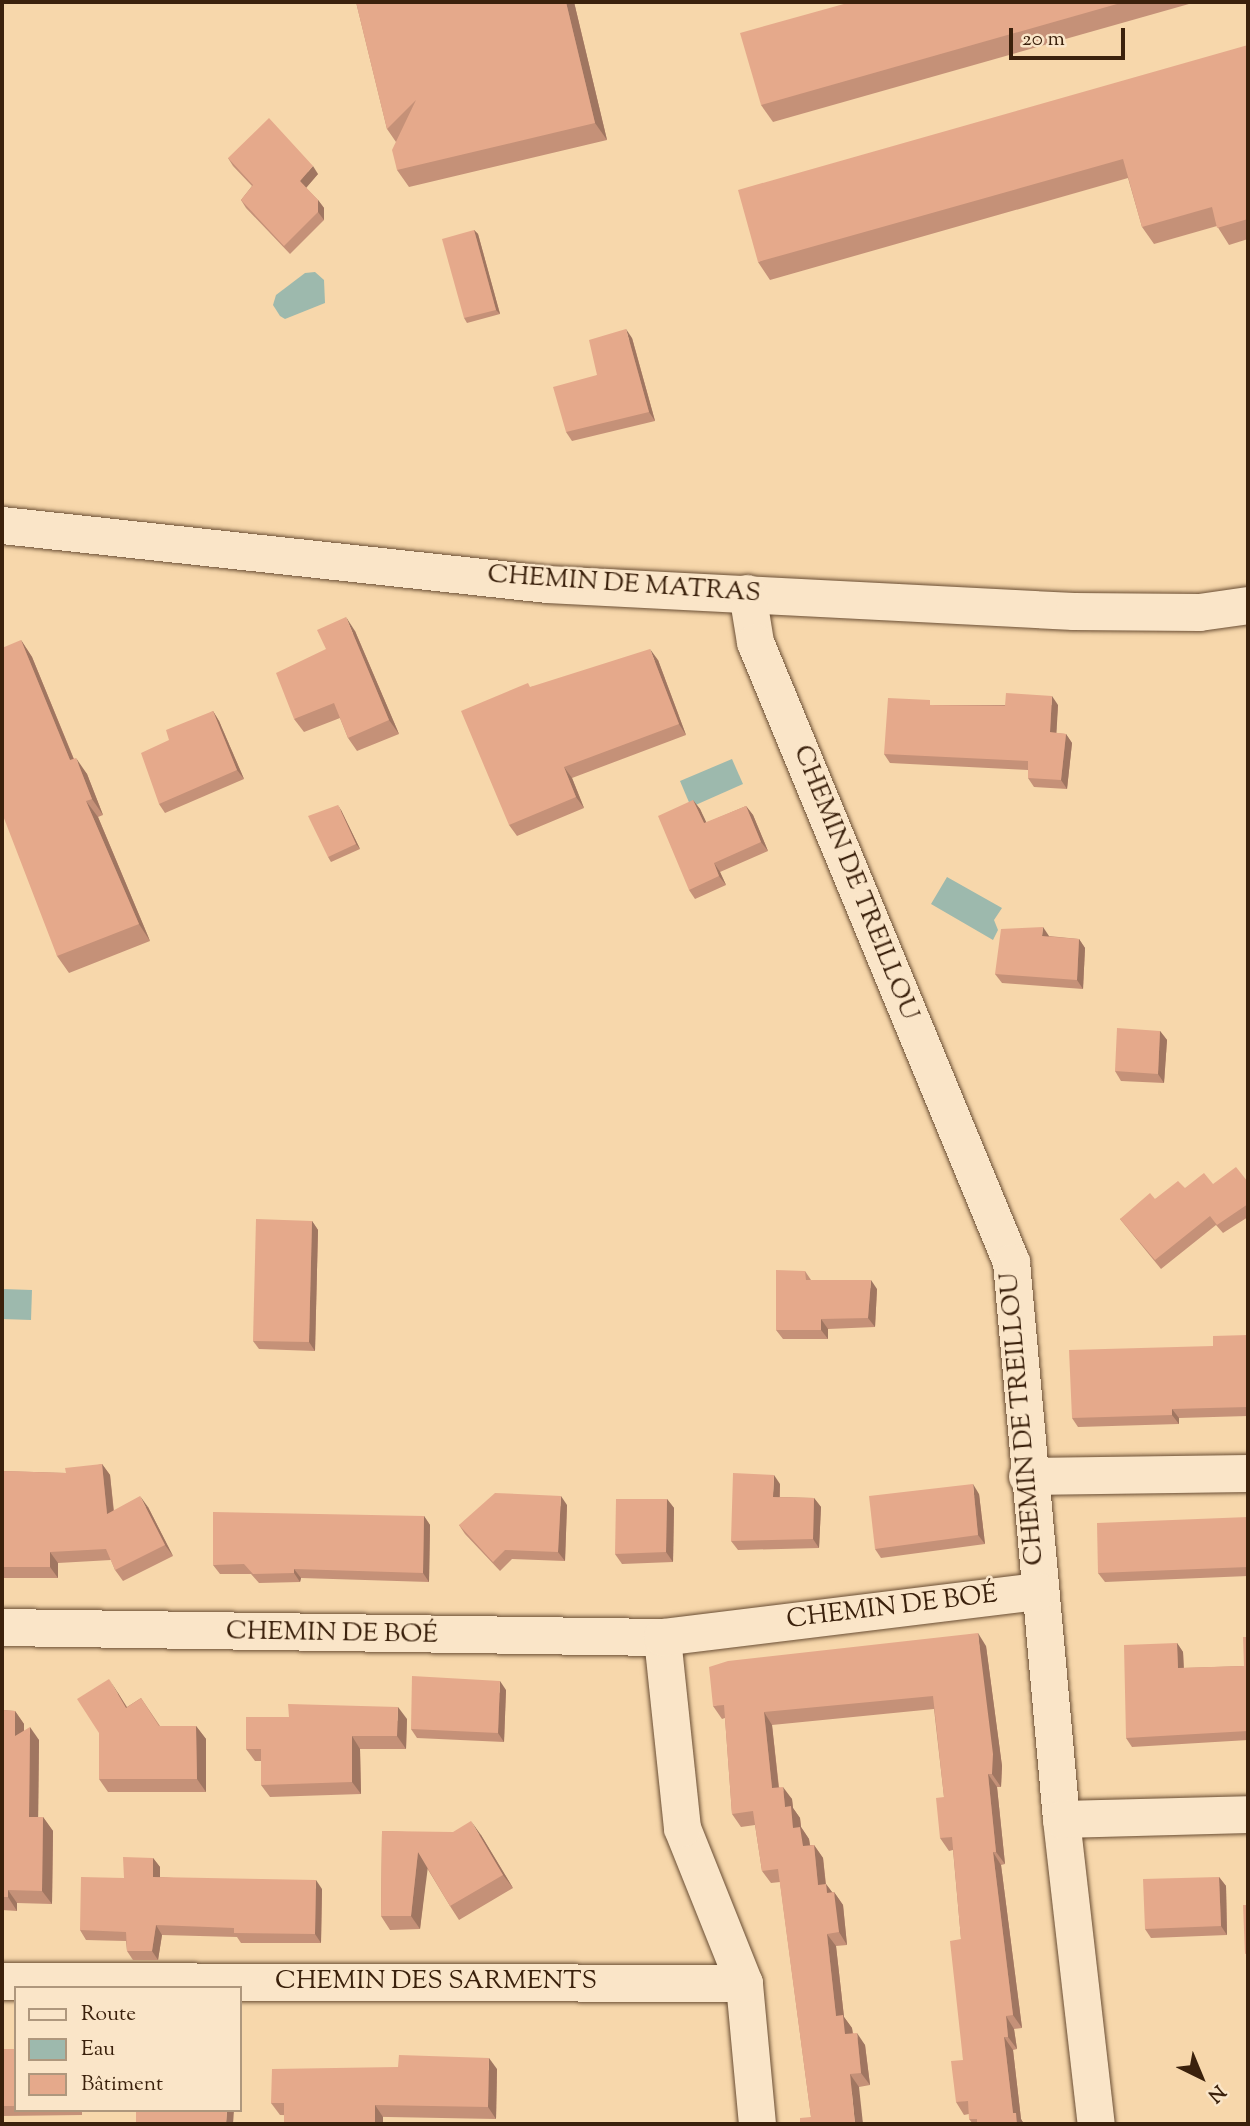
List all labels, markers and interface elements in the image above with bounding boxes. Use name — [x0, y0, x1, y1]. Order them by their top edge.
scale bar — [1012, 14, 1128, 58]
text: 20 m — [1022, 25, 1065, 55]
street label: CHEMIN DE MATRAS — [486, 560, 762, 610]
street label: CHEMIN DE TREILLOU — [786, 741, 924, 1025]
street label: CHEMIN DE TREILLOU — [995, 1271, 1051, 1567]
street label: CHEMIN DE BOÉ — [785, 1580, 999, 1636]
street label: CHEMIN DE BOÉ — [226, 1617, 438, 1651]
street label: CHEMIN DES SARMENTS — [275, 1966, 597, 1998]
legend — [14, 1986, 242, 2112]
text: Route — [81, 2000, 136, 2030]
text: Eau — [81, 2035, 115, 2065]
north arrow — [1166, 2042, 1236, 2112]
text: Bâtiment — [81, 2070, 163, 2100]
text: N — [1201, 2078, 1230, 2108]

